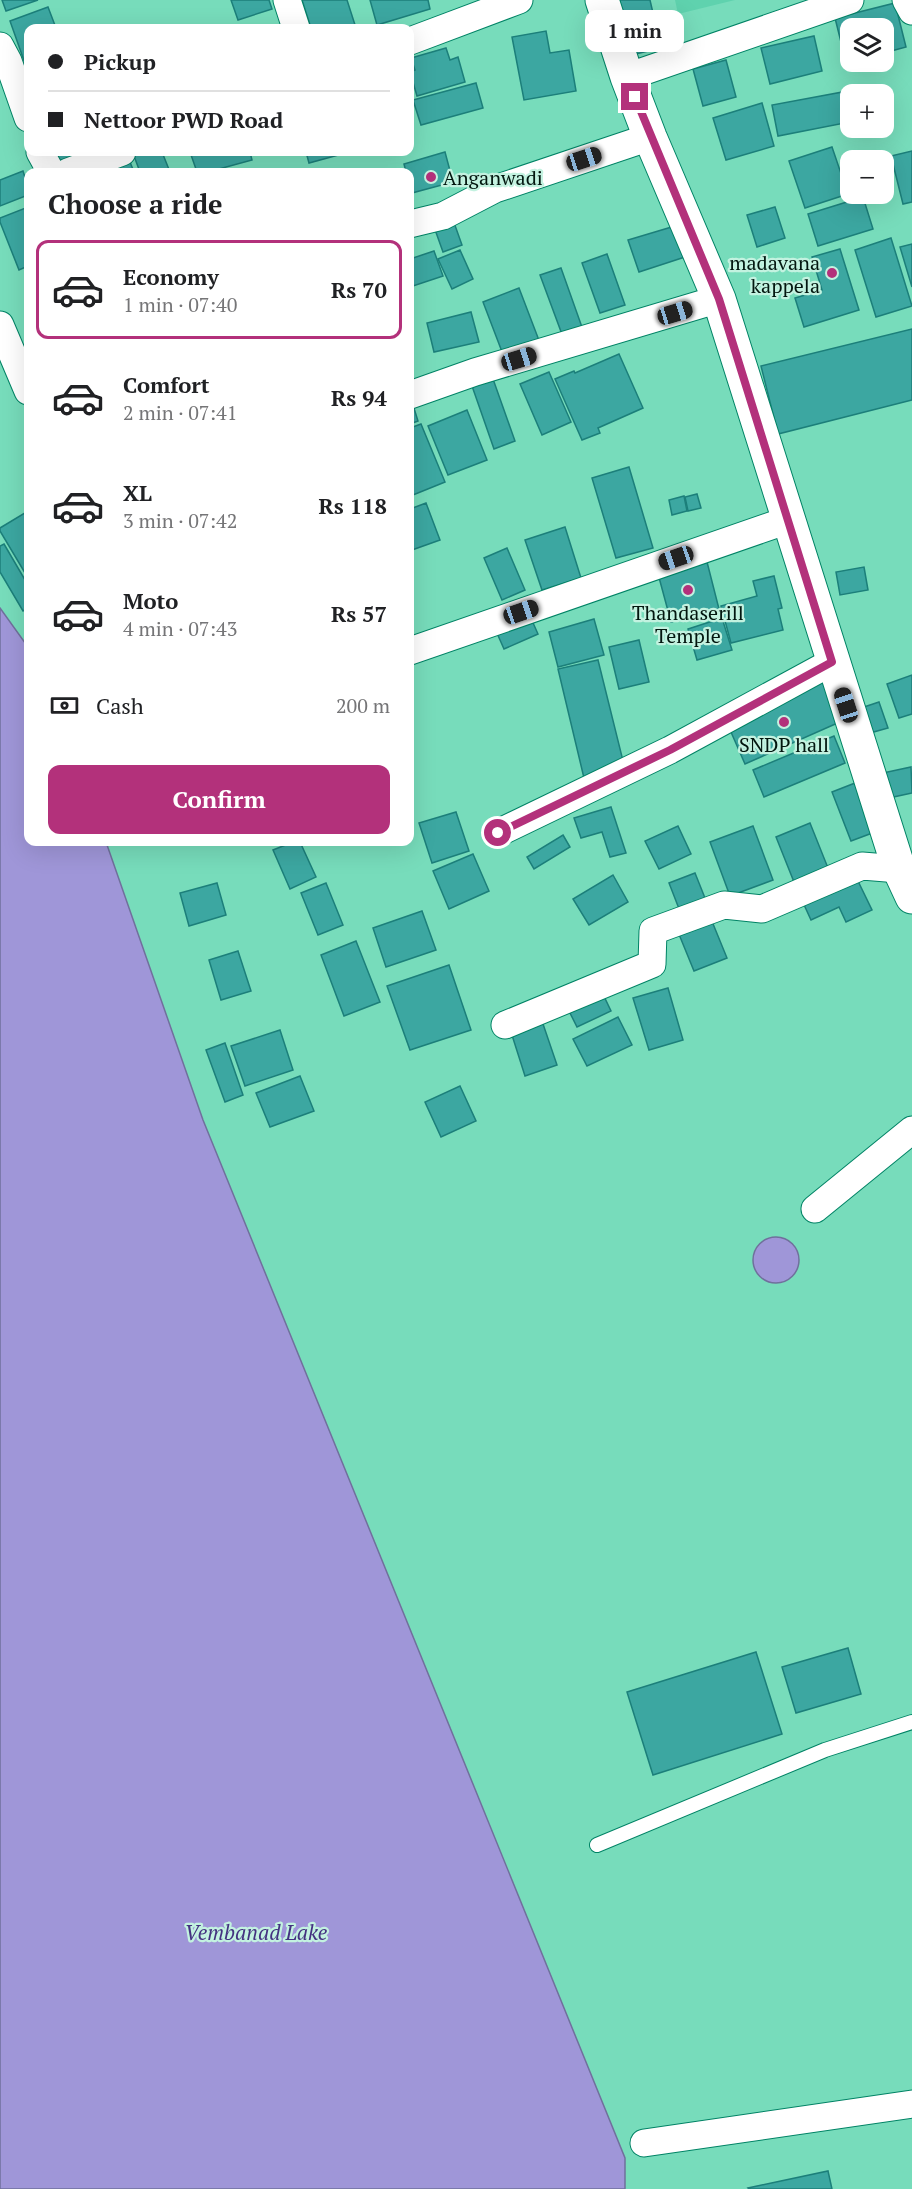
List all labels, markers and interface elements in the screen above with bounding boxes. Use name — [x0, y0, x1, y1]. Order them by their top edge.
callout: 1 min — [586, 10, 684, 52]
text: 1 min — [607, 17, 662, 44]
map controls — [840, 18, 894, 204]
button: layers — [840, 18, 894, 72]
text: Pickup — [84, 47, 156, 76]
route end — [621, 83, 648, 110]
button: + — [840, 84, 894, 138]
text: Nettoor PWD Road — [84, 105, 283, 134]
car — [564, 145, 604, 173]
button: − — [840, 150, 894, 204]
place label: Anganwadi — [443, 164, 543, 191]
marker: Anganwadi — [424, 170, 438, 184]
text: Choose a ride — [48, 186, 223, 222]
place label: madavana kappela — [729, 249, 820, 299]
text: Economy — [123, 262, 219, 291]
icon: car — [51, 263, 105, 317]
marker: madavana kappela — [825, 266, 839, 280]
text: Rs 70 — [331, 275, 387, 304]
text: 1 min · 07:40 — [123, 291, 237, 318]
car — [655, 299, 695, 327]
car — [499, 345, 539, 373]
text: Comfort — [123, 370, 209, 399]
icon: car — [51, 371, 105, 425]
text: Rs 94 — [331, 383, 387, 412]
text: 2 min · 07:41 — [123, 399, 237, 426]
text: XL — [123, 478, 152, 507]
icon: car — [51, 479, 105, 533]
text: Rs 118 — [318, 491, 387, 520]
text: 3 min · 07:42 — [123, 507, 237, 534]
car — [656, 544, 696, 572]
marker: Thandaserill Temple — [681, 583, 695, 597]
text: Moto — [123, 586, 178, 615]
icon: car — [51, 587, 105, 641]
car — [501, 598, 541, 626]
text: Rs 57 — [331, 599, 387, 628]
place label: Thandaserill Temple — [632, 599, 744, 649]
text: 4 min · 07:43 — [123, 615, 237, 642]
car — [832, 685, 860, 725]
icon: cash — [48, 689, 81, 722]
text: Cash — [96, 691, 144, 720]
text: 200 m — [336, 692, 390, 719]
marker: SNDP hall — [777, 715, 791, 729]
place label: SNDP hall — [739, 731, 829, 758]
button: Confirm — [48, 765, 390, 834]
route start — [484, 819, 511, 846]
water label: Vembanad Lake — [185, 1918, 328, 1946]

